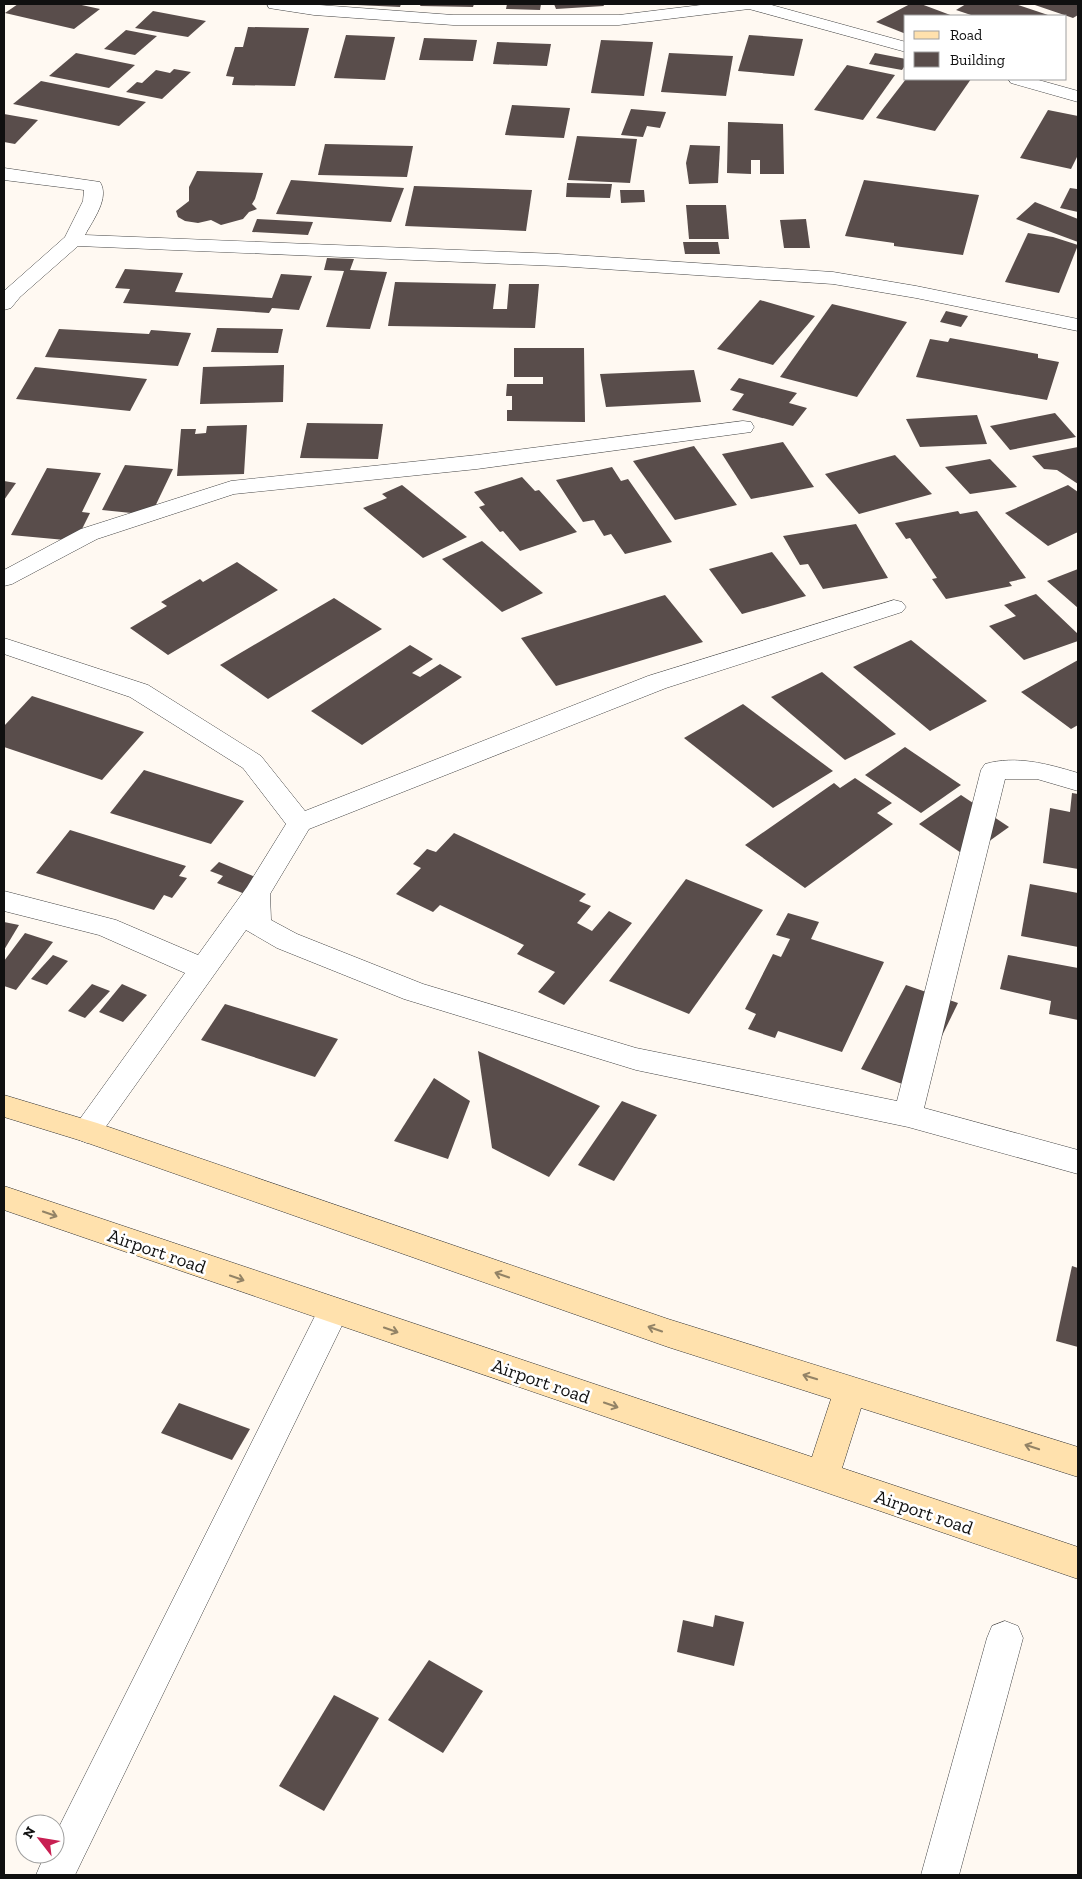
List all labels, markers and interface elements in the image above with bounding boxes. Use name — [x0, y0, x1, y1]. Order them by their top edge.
legend — [904, 15, 1067, 80]
text: Road — [950, 26, 983, 44]
text: Building — [950, 51, 1005, 69]
one-way arrow — [42, 1210, 57, 1219]
street label: Airport road — [105, 1223, 210, 1279]
one-way arrow — [494, 1270, 510, 1279]
one-way arrow — [228, 1274, 244, 1283]
one-way arrow — [648, 1324, 663, 1333]
one-way arrow — [382, 1326, 398, 1335]
street label: Airport road — [489, 1353, 594, 1409]
one-way arrow — [803, 1371, 819, 1381]
one-way arrow — [602, 1401, 618, 1410]
one-way arrow — [1024, 1442, 1040, 1452]
street label: Airport road — [872, 1484, 977, 1540]
north arrow — [15, 1814, 65, 1864]
text: N — [19, 1823, 39, 1842]

